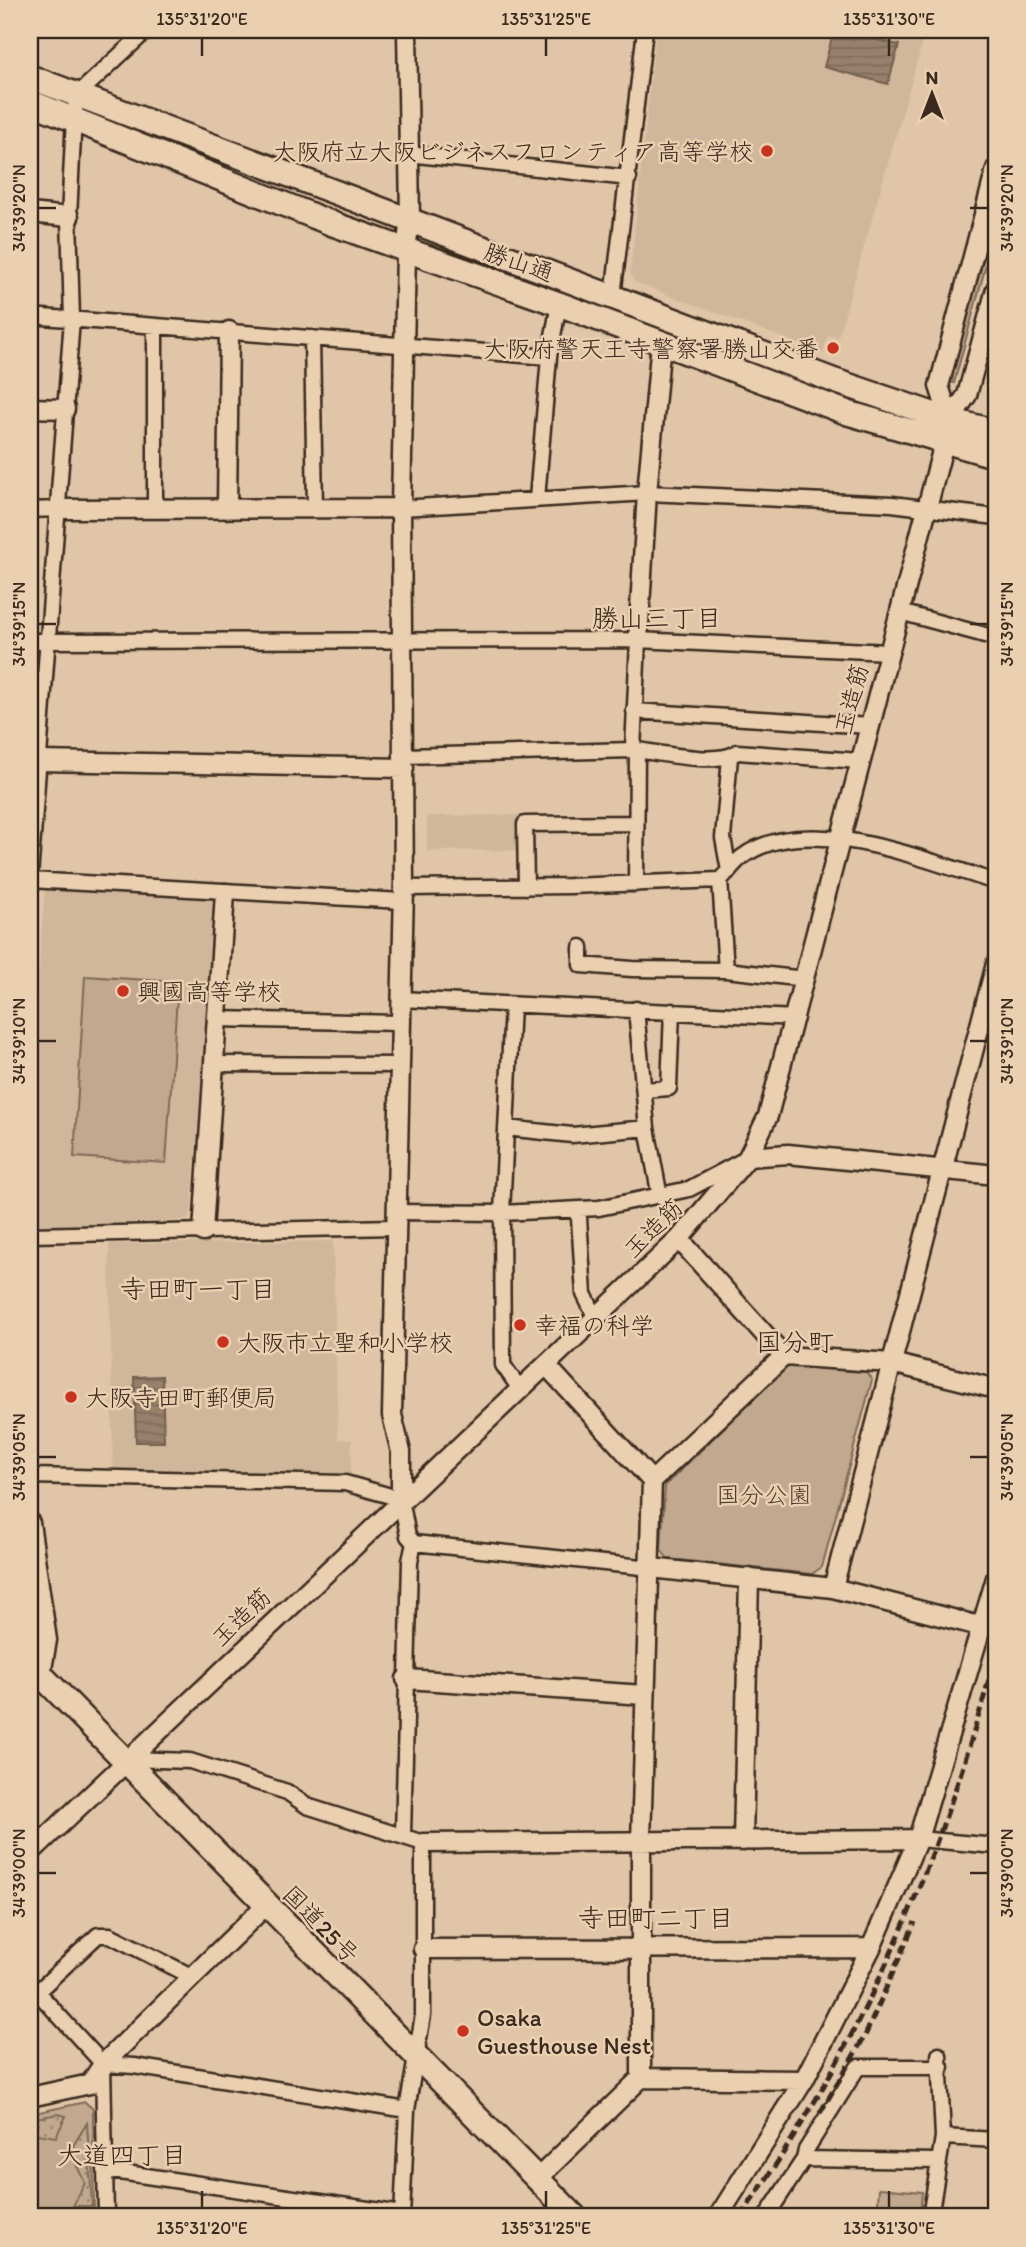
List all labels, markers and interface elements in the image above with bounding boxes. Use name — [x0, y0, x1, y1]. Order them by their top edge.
text: 135°31'20"E — [156, 8, 248, 30]
text: 135°31'25"E — [501, 8, 591, 30]
text: 135°31'30"E — [843, 8, 935, 30]
north arrow — [897, 60, 967, 130]
text: N — [926, 66, 938, 89]
place label: 大阪府立大阪ビジネスフロンティア高等学校 — [273, 137, 753, 166]
marker: 大阪府立大阪ビジネスフロンティア高等学校 — [759, 143, 775, 159]
text: 34°39'20"N — [8, 164, 30, 252]
text: 34°39'20"N — [996, 164, 1018, 252]
street label: 勝山通 — [480, 237, 558, 287]
place label: 大阪府警天王寺警察署勝山交番 — [483, 334, 819, 363]
marker: 大阪府警天王寺警察署勝山交番 — [825, 340, 841, 356]
text: 34°39'15"N — [8, 581, 30, 667]
text: 34°39'15"N — [996, 581, 1018, 667]
district label: 勝山三丁目 — [592, 602, 722, 634]
street label: 玉造筋 — [828, 660, 874, 738]
place label: 興國高等学校 — [137, 977, 281, 1006]
marker: 興國高等学校 — [115, 983, 131, 999]
text: 34°39'10"N — [8, 998, 30, 1084]
text: 34°39'10"N — [996, 998, 1018, 1084]
street label: 玉造筋 — [617, 1192, 689, 1264]
district label: 寺田町一丁目 — [120, 1273, 276, 1305]
place label: 幸福の科学 — [534, 1311, 654, 1340]
marker: 幸福の科学 — [512, 1317, 528, 1333]
district label: 国分町 — [756, 1326, 834, 1358]
place label: 大阪市立聖和小学校 — [237, 1328, 453, 1357]
marker: 大阪市立聖和小学校 — [215, 1334, 231, 1350]
place label: 大阪寺田町郵便局 — [85, 1383, 277, 1412]
marker: 大阪寺田町郵便局 — [63, 1389, 79, 1405]
text: 34°39'05"N — [8, 1413, 30, 1501]
text: 34°39'05"N — [996, 1413, 1018, 1501]
park label: 国分公園 — [716, 1480, 812, 1509]
street label: 玉造筋 — [205, 1582, 277, 1652]
text: 34°39'00"N — [8, 1828, 30, 1918]
text: 34°39'00"N — [996, 1828, 1018, 1918]
street label: 国道25号 — [277, 1879, 365, 1969]
district label: 寺田町二丁目 — [578, 1902, 734, 1934]
place label: Osaka Guesthouse Nest — [477, 2003, 651, 2060]
marker: Osaka Guesthouse Nest — [455, 2023, 471, 2039]
district label: 大道四丁目 — [57, 2139, 187, 2171]
text: 135°31'20"E — [156, 2217, 248, 2239]
text: 135°31'25"E — [501, 2217, 591, 2239]
text: 135°31'30"E — [843, 2217, 935, 2239]

